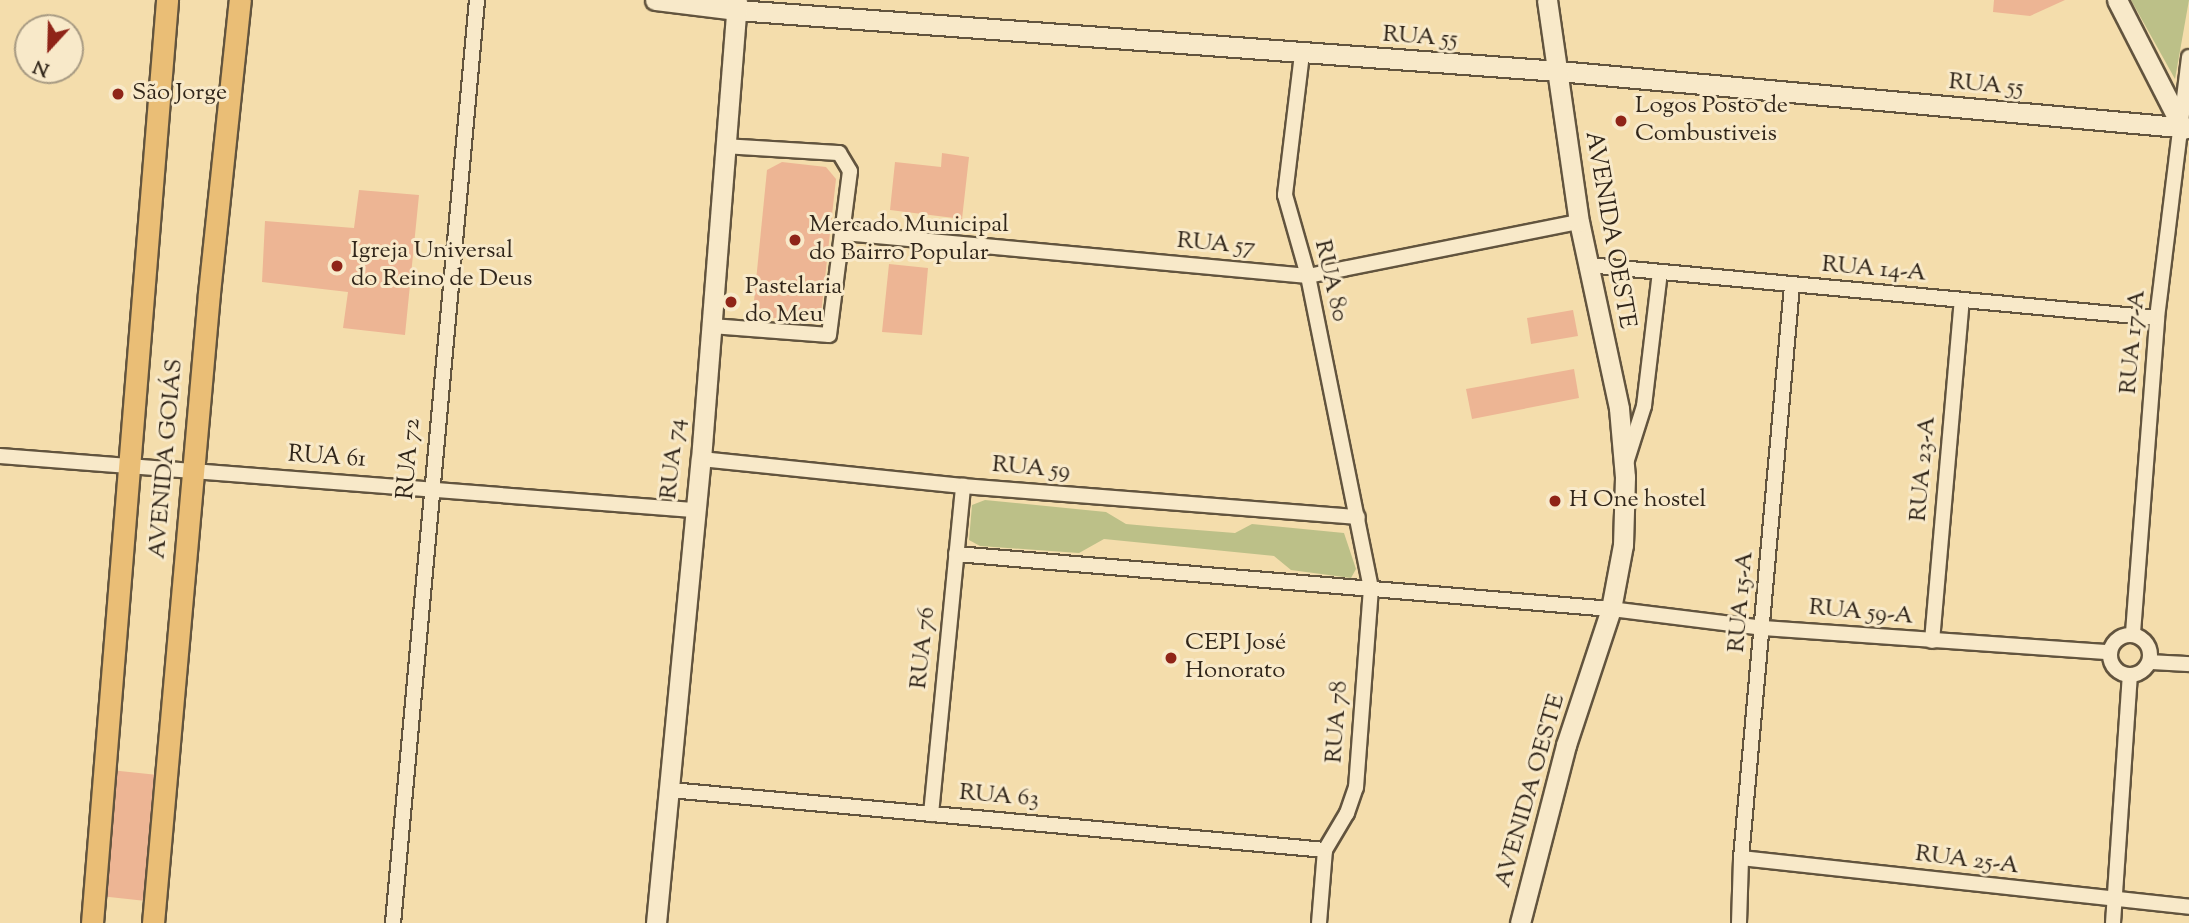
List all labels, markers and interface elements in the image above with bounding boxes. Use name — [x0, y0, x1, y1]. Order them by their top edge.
north arrow — [14, 14, 84, 84]
street label: RUA 55 — [1381, 21, 1459, 55]
text: N — [30, 52, 54, 82]
street label: RUA 55 — [1947, 68, 2025, 104]
place label: São Jorge — [132, 80, 227, 108]
marker: São Jorge — [110, 86, 126, 102]
place label: Logos Posto de Combustiveis — [1635, 93, 1788, 149]
marker: Logos Posto de Combustiveis — [1613, 113, 1629, 129]
street label: AVENIDA OESTE — [1577, 129, 1641, 331]
place label: Mercado Municipal do Bairro Popular — [809, 212, 1009, 268]
street label: RUA 57 — [1175, 227, 1257, 263]
marker: Mercado Municipal do Bairro Popular — [787, 232, 803, 248]
street label: RUA 80 — [1307, 237, 1353, 325]
place label: Igreja Universal do Reino de Deus — [351, 238, 532, 294]
street label: RUA 14-A — [1820, 251, 1928, 289]
marker: Igreja Universal do Reino de Deus — [329, 258, 345, 274]
place label: Pastelaria do Meu — [745, 274, 842, 330]
street label: RUA 17-A — [2115, 289, 2153, 395]
marker: Pastelaria do Meu — [723, 294, 739, 310]
street label: AVENIDA GOIÁS — [144, 358, 190, 560]
street label: RUA 23-A — [1905, 415, 1943, 523]
street label: RUA 72 — [392, 417, 428, 501]
street label: RUA 74 — [655, 417, 693, 501]
street label: RUA 61 — [287, 441, 367, 475]
street label: RUA 59 — [991, 451, 1071, 487]
place label: H One hostel — [1569, 487, 1706, 515]
marker: H One hostel — [1547, 493, 1563, 509]
street label: RUA 15-A — [1723, 550, 1761, 654]
street label: RUA 59-A — [1807, 594, 1915, 632]
street label: RUA 76 — [905, 605, 943, 691]
place label: CEPI José Honorato — [1185, 630, 1286, 686]
marker: CEPI José Honorato — [1163, 650, 1179, 666]
street label: RUA 78 — [1321, 680, 1355, 764]
street label: AVENIDA OESTE — [1490, 691, 1572, 891]
street label: RUA 63 — [958, 779, 1040, 815]
street label: RUA 25-A — [1913, 840, 2021, 882]

